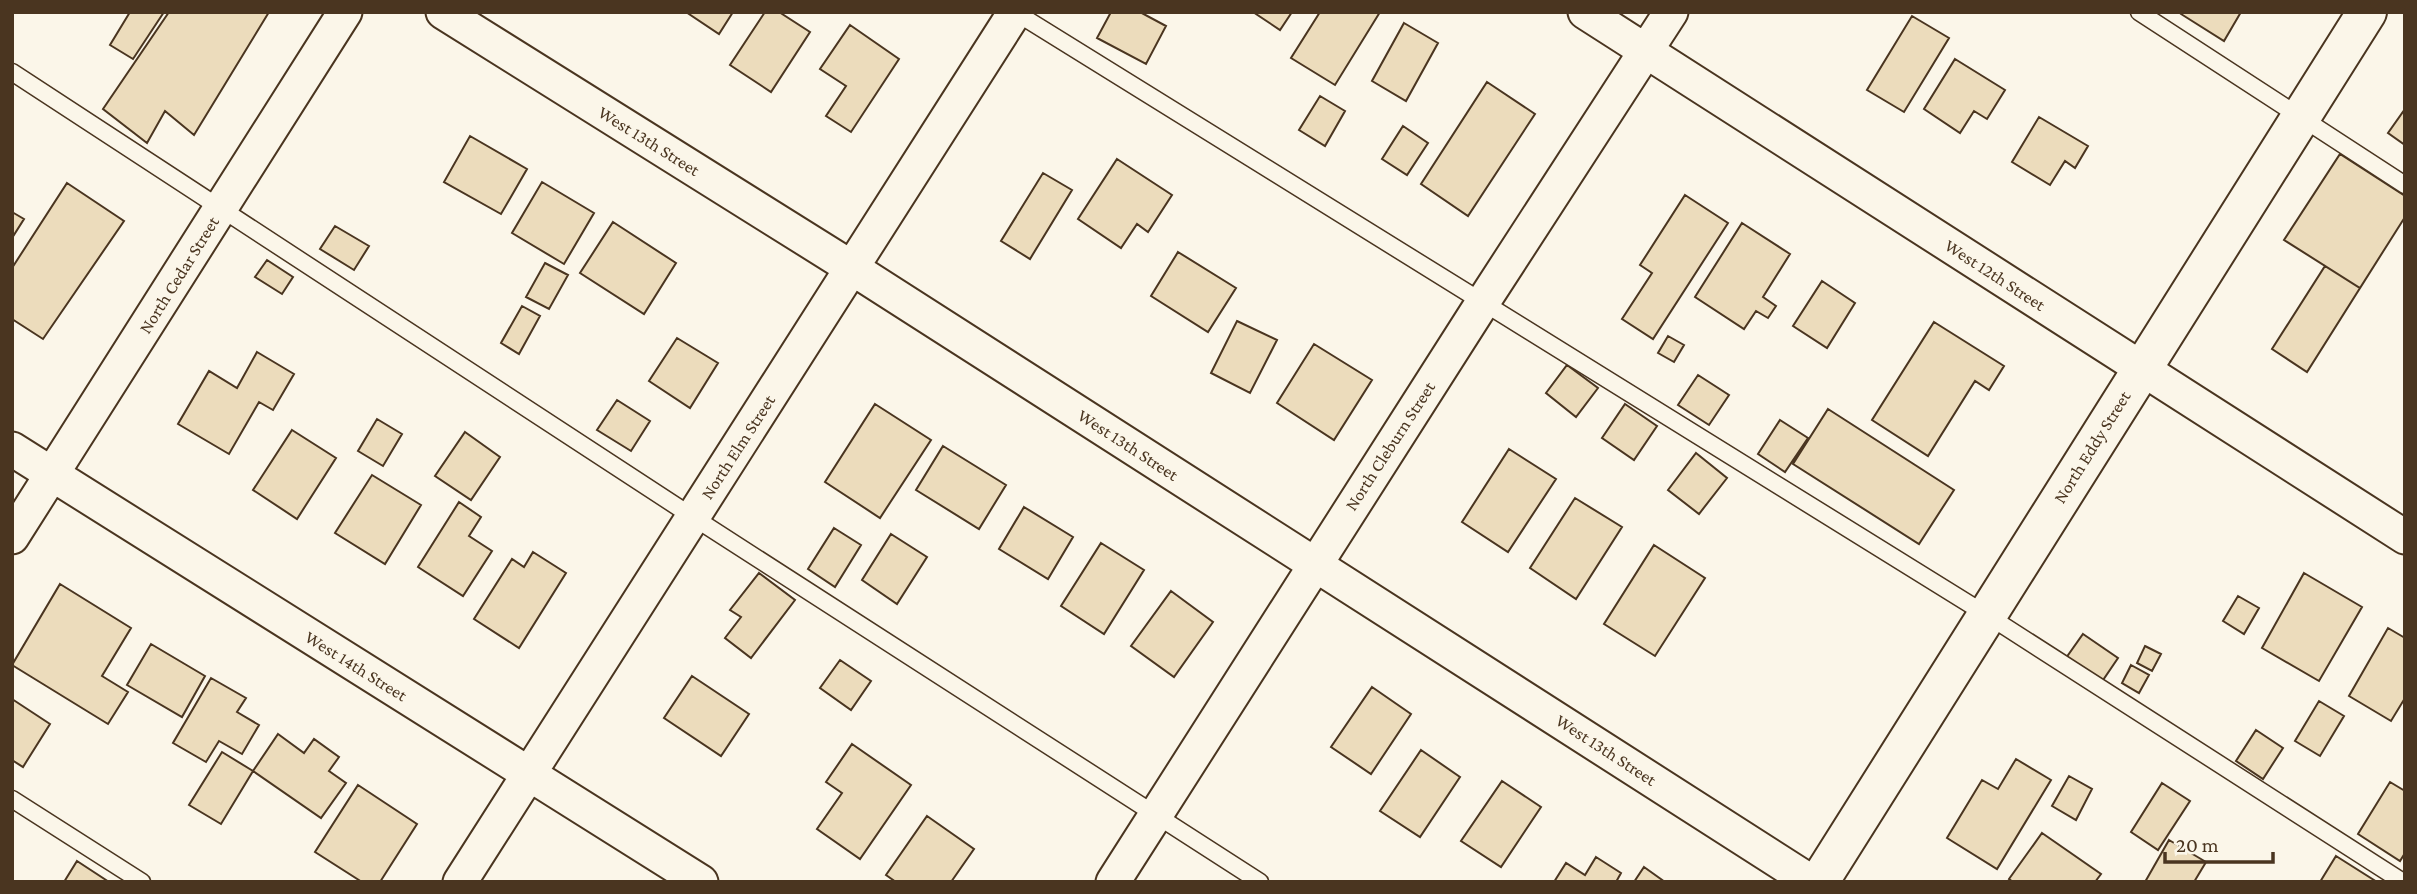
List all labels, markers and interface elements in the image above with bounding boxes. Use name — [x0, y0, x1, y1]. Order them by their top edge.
street label: West 13th Street — [595, 102, 704, 181]
street label: North Cedar Street — [135, 212, 224, 337]
street label: West 12th Street — [1941, 235, 2050, 315]
street label: North Cleburn Street — [1341, 377, 1440, 514]
street label: North Eddy Street — [2049, 386, 2135, 507]
street label: North Elm Street — [697, 390, 780, 503]
street label: West 13th Street — [1074, 405, 1183, 485]
street label: West 14th Street — [301, 627, 412, 706]
street label: West 13th Street — [1552, 710, 1661, 790]
scale bar — [2165, 820, 2274, 864]
text: 20 m — [2176, 833, 2219, 857]

